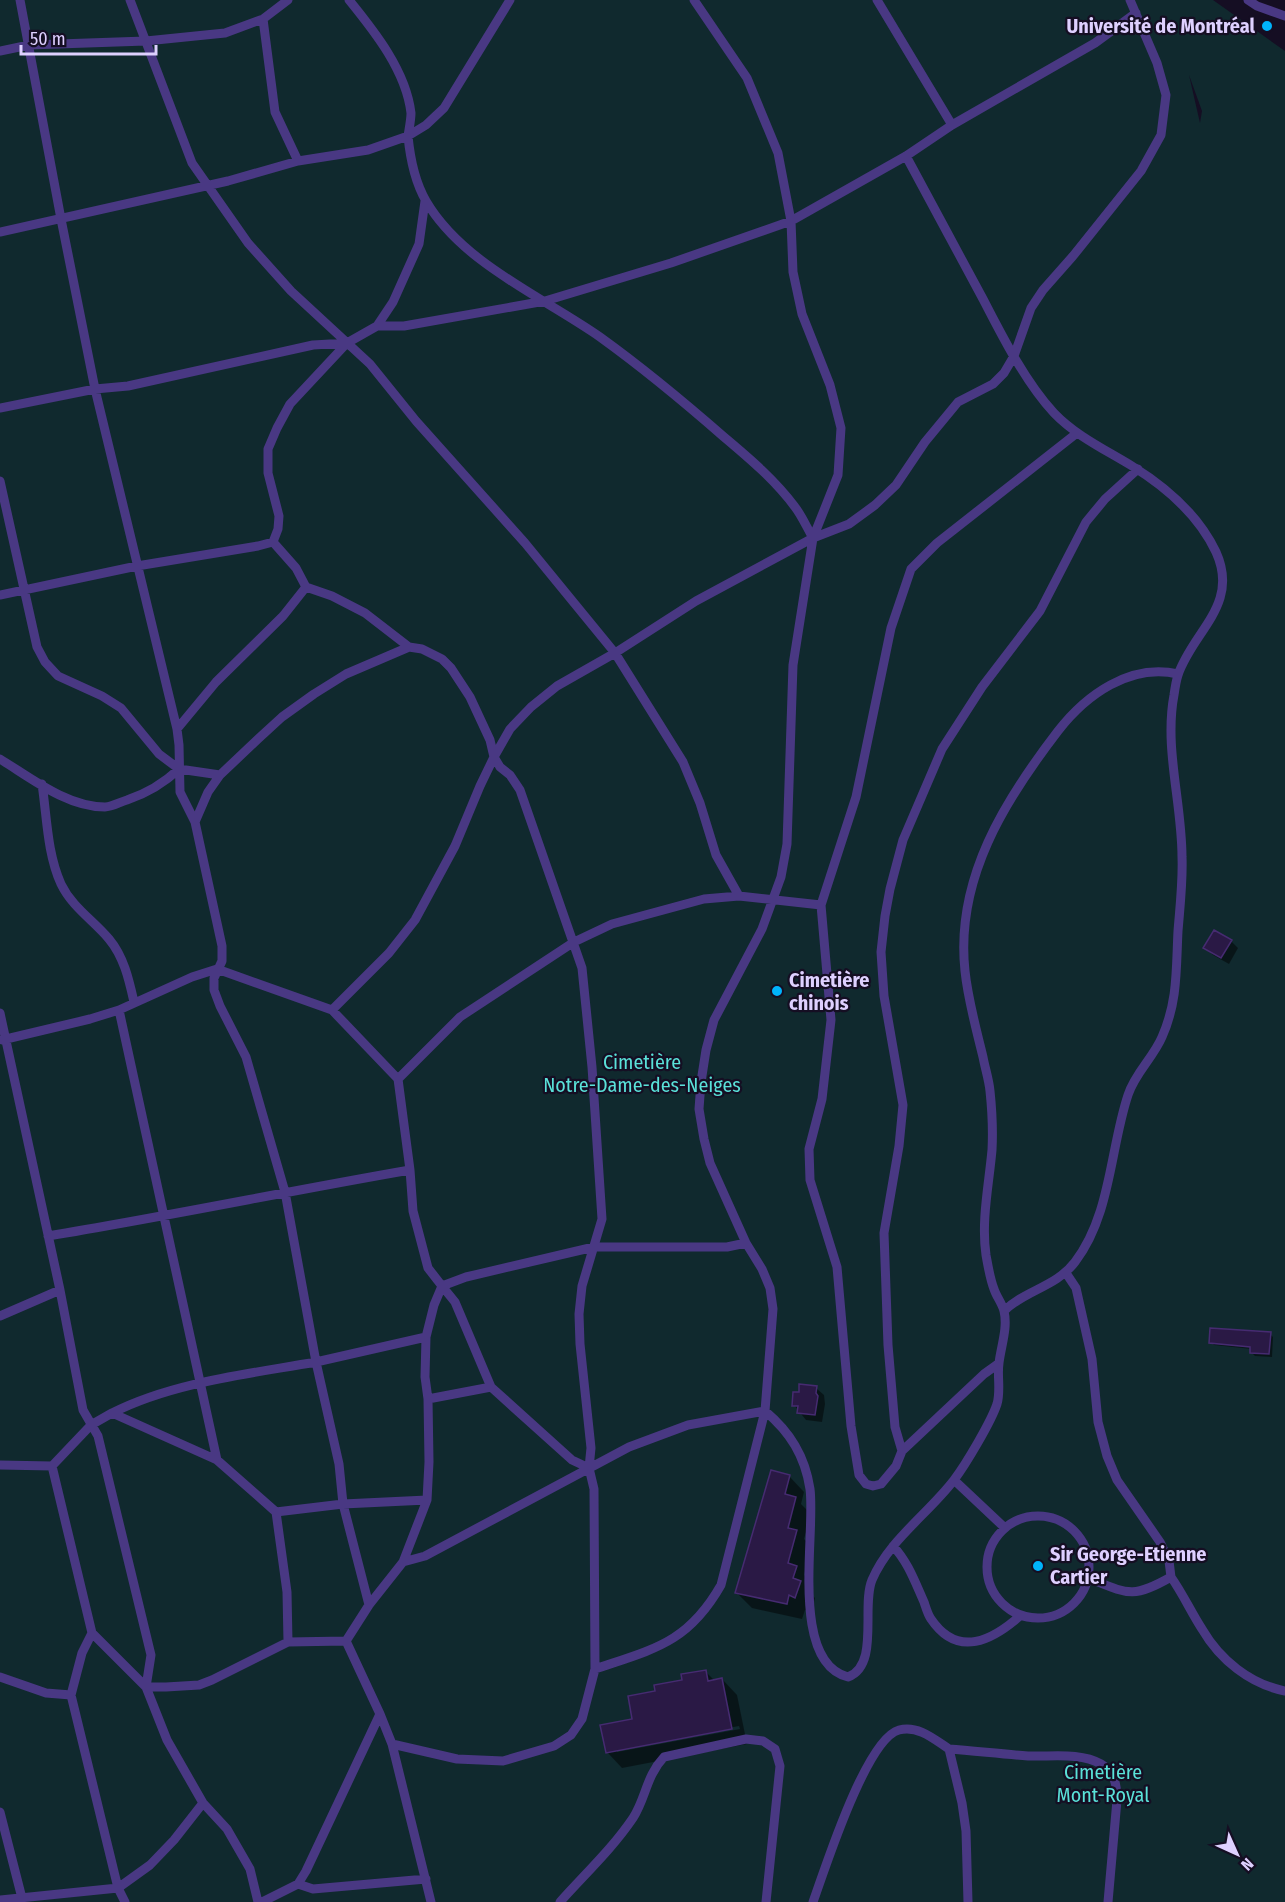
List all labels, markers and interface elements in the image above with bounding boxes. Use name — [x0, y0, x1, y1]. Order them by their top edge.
place label: Université de Montréal — [1066, 14, 1256, 38]
scale bar — [21, 18, 156, 56]
marker: Université de Montréal — [1260, 19, 1274, 33]
text: 50 m — [30, 28, 66, 50]
place label: Cimetière chinois — [789, 968, 869, 1015]
marker: Cimetière chinois — [770, 984, 784, 998]
park label: Cimetière Notre-Dame-des-Neiges — [543, 1050, 741, 1097]
place label: Sir George-Etienne Cartier — [1050, 1542, 1207, 1589]
marker: Sir George-Etienne Cartier — [1031, 1559, 1045, 1573]
park label: Cimetière Mont-Royal — [1057, 1760, 1149, 1807]
north arrow — [1207, 1824, 1267, 1884]
text: N — [1237, 1854, 1257, 1874]

